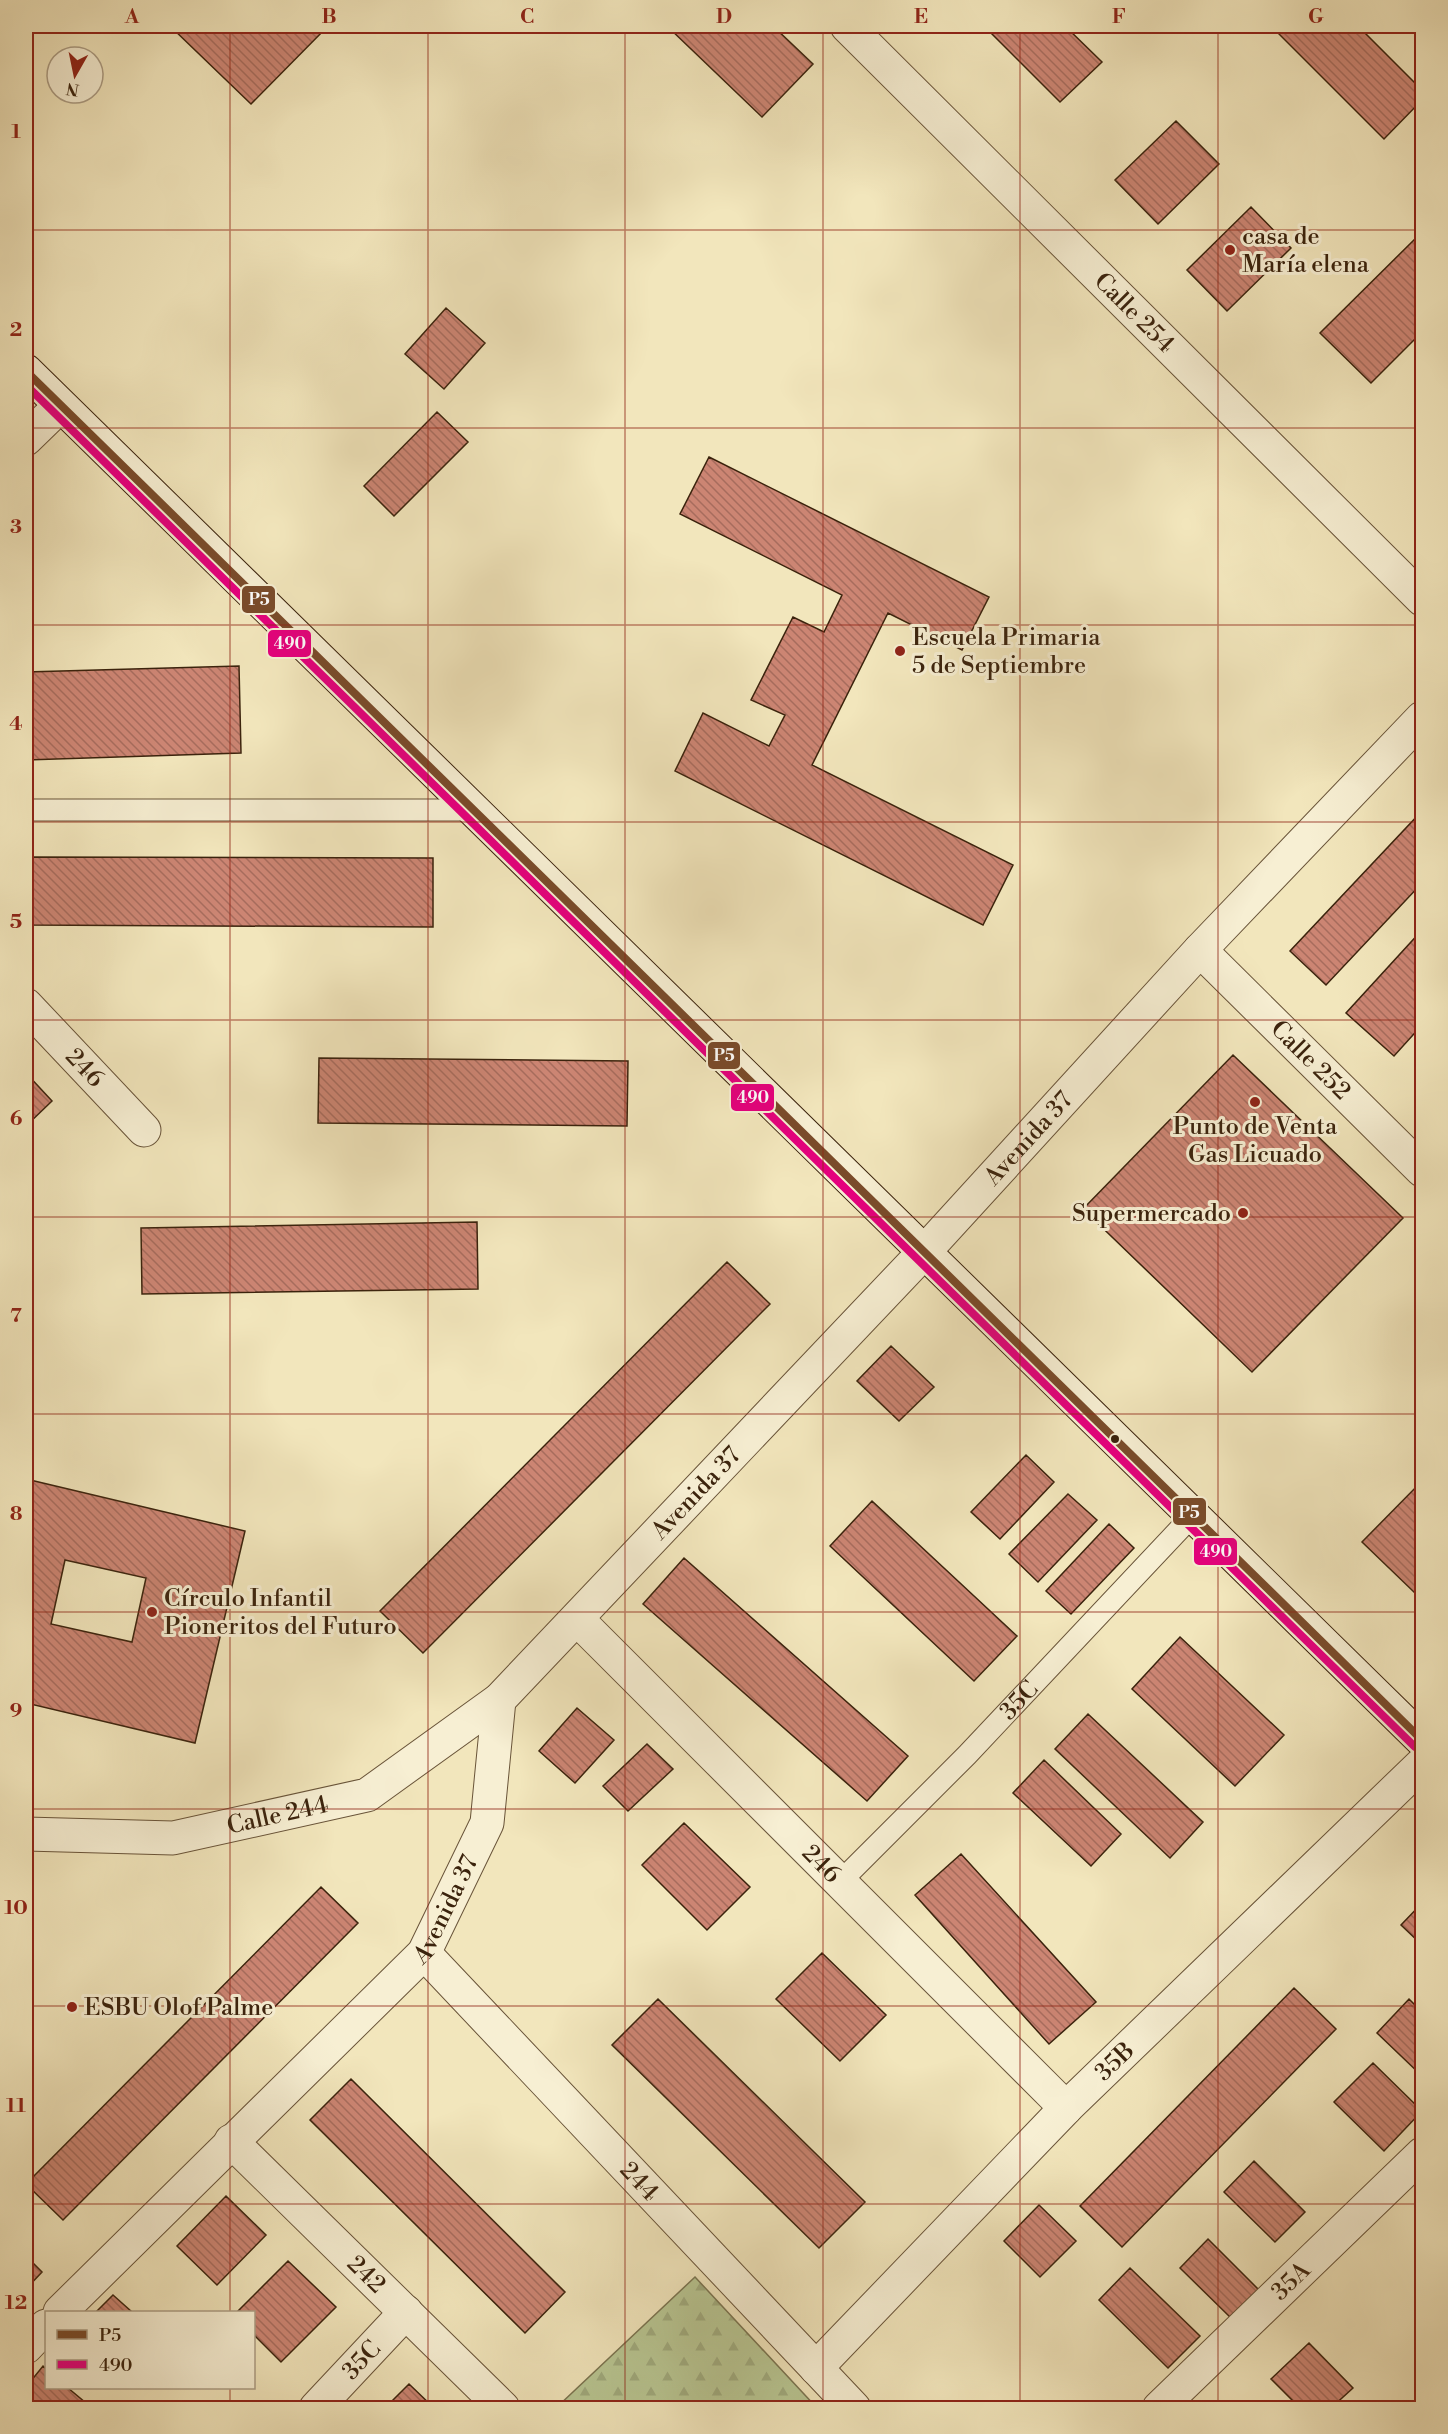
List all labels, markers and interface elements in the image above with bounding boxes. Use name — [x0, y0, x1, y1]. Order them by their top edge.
text: A — [124, 5, 140, 30]
text: B — [321, 5, 337, 30]
text: C — [520, 5, 534, 30]
text: D — [716, 5, 732, 30]
text: E — [914, 5, 928, 30]
text: F — [1112, 5, 1126, 30]
text: G — [1308, 5, 1324, 30]
north arrow — [45, 45, 105, 105]
text: N — [65, 78, 81, 100]
text: 1 — [11, 120, 21, 145]
place label: casa de María elena — [1242, 222, 1370, 280]
marker: casa de María elena — [1223, 243, 1237, 257]
street label: Calle 254 — [1087, 267, 1180, 360]
text: 2 — [10, 318, 22, 343]
text: 3 — [10, 515, 22, 540]
line badge: P5 — [241, 585, 276, 614]
text: P5 — [248, 590, 270, 610]
place label: Escuela Primaria 5 de Septiembre — [912, 623, 1101, 681]
line badge: 490 — [267, 629, 312, 658]
text: 490 — [274, 634, 306, 654]
marker: Escuela Primaria 5 de Septiembre — [893, 644, 907, 658]
text: 4 — [9, 712, 23, 737]
text: 5 — [10, 910, 22, 935]
street label: Calle 252 — [1264, 1014, 1356, 1107]
line badge: P5 — [707, 1041, 741, 1070]
street label: 246 — [59, 1042, 110, 1094]
text: P5 — [713, 1046, 735, 1066]
line badge: 490 — [730, 1083, 775, 1112]
street label: Avenida 37 — [978, 1086, 1079, 1193]
text: 490 — [737, 1088, 769, 1108]
marker: Punto de Venta Gas Licuado — [1248, 1095, 1262, 1109]
text: 6 — [10, 1107, 23, 1132]
place label: Punto de Venta Gas Licuado — [1173, 1112, 1338, 1170]
place label: Supermercado — [1072, 1199, 1231, 1229]
marker: Supermercado — [1236, 1206, 1250, 1220]
text: 7 — [10, 1304, 22, 1329]
unlabelled marker — [1109, 1433, 1121, 1445]
street label: Avenida 37 — [645, 1441, 747, 1547]
line badge: P5 — [1172, 1497, 1207, 1526]
text: 8 — [10, 1502, 23, 1527]
text: P5 — [1178, 1503, 1200, 1523]
line badge: 490 — [1193, 1537, 1238, 1566]
text: 490 — [1200, 1542, 1232, 1562]
place label: Círculo Infantil Pioneritos del Futuro — [164, 1584, 397, 1642]
marker: Círculo Infantil Pioneritos del Futuro — [145, 1605, 159, 1619]
street label: 35C — [994, 1675, 1045, 1727]
text: 9 — [10, 1699, 22, 1724]
street label: Calle 244 — [224, 1790, 331, 1842]
street label: 246 — [795, 1839, 847, 1890]
street label: Avenida 37 — [407, 1850, 485, 1972]
text: 10 — [4, 1896, 28, 1921]
place label: ESBU Olof Palme — [84, 1993, 273, 2023]
marker: ESBU Olof Palme — [65, 2000, 79, 2014]
street label: 35B — [1089, 2036, 1141, 2088]
text: 11 — [6, 2094, 26, 2119]
street label: 244 — [613, 2156, 665, 2208]
street label: 242 — [340, 2249, 391, 2300]
street label: 35A — [1265, 2256, 1318, 2307]
text: 12 — [5, 2291, 27, 2316]
legend — [45, 2311, 255, 2389]
text: P5 — [99, 2324, 121, 2347]
street label: 35C — [336, 2335, 388, 2386]
text: 490 — [99, 2354, 133, 2377]

